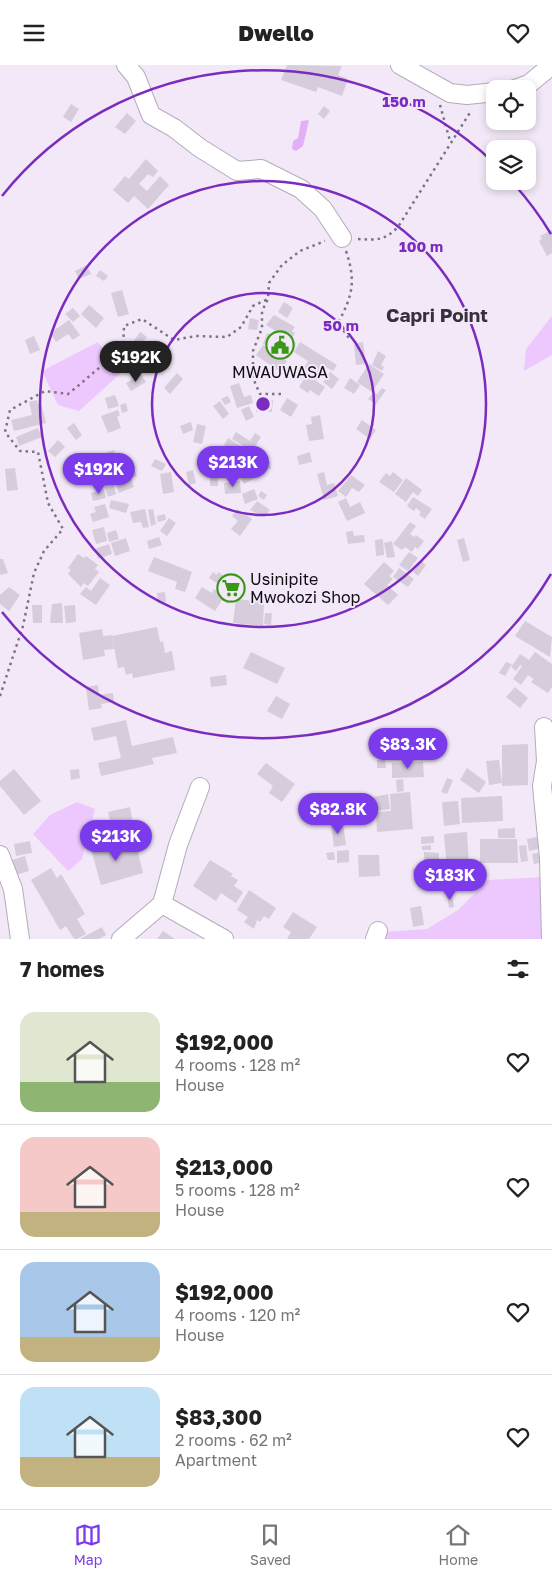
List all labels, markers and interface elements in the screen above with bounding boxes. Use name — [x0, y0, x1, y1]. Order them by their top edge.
icon: menu — [20, 19, 48, 47]
text: Dwello — [238, 19, 314, 46]
icon: heart — [504, 19, 532, 47]
map controls — [486, 80, 536, 190]
button: locate — [486, 80, 536, 130]
text: 150 m — [382, 92, 426, 110]
button: layers — [486, 140, 536, 190]
text: 100 m — [399, 237, 443, 255]
district label: Capri Point — [386, 303, 488, 326]
text: 50 m — [323, 316, 359, 334]
public building icon: MWAUWASA — [265, 330, 295, 360]
pin: $192K — [101, 341, 171, 383]
text: $192K — [111, 347, 161, 367]
place label: MWAUWASA — [232, 362, 328, 382]
centre of rings — [254, 395, 272, 413]
pin: $213K — [198, 445, 268, 488]
text: $213K — [208, 452, 258, 472]
pin: $192K — [64, 453, 134, 495]
text: $192K — [74, 459, 124, 479]
place label: Usinipite Mwokozi Shop — [250, 569, 361, 607]
supermarket icon: Usinipite Mwokozi Shop — [216, 573, 246, 603]
pin: $83.3K — [367, 727, 449, 770]
text: $83.3K — [379, 734, 437, 754]
pin: $82.8K — [297, 793, 379, 835]
text: $82.8K — [309, 799, 367, 819]
pin: $213K — [81, 819, 151, 862]
text: $213K — [91, 826, 141, 846]
pin: $183K — [415, 859, 485, 901]
text: $183K — [425, 865, 475, 885]
icon: filters — [504, 955, 532, 983]
text: 7 homes — [20, 956, 105, 982]
text: $192,000 — [175, 1029, 274, 1055]
icon: home — [60, 1032, 120, 1092]
icon: heart — [504, 1048, 532, 1076]
text: 4 rooms · 128 m² — [175, 1055, 300, 1075]
text: House — [175, 1075, 224, 1095]
text: $213,000 — [175, 1154, 273, 1180]
icon: home — [60, 1157, 120, 1217]
icon: heart — [504, 1173, 532, 1201]
text: 5 rooms · 128 m² — [175, 1180, 300, 1200]
text: House — [175, 1200, 224, 1220]
text: $192,000 — [175, 1279, 274, 1305]
icon: home — [60, 1282, 120, 1342]
icon: heart — [504, 1298, 532, 1326]
text: 4 rooms · 120 m² — [175, 1305, 300, 1325]
text: House — [175, 1325, 224, 1345]
text: $83,300 — [175, 1404, 262, 1430]
icon: home — [60, 1407, 120, 1467]
icon: heart — [504, 1423, 532, 1451]
text: 2 rooms · 62 m² — [175, 1430, 292, 1450]
text: Apartment — [175, 1450, 257, 1470]
tab: Map — [74, 1521, 102, 1568]
tab: Saved — [250, 1521, 291, 1568]
tab: Home — [439, 1521, 478, 1568]

